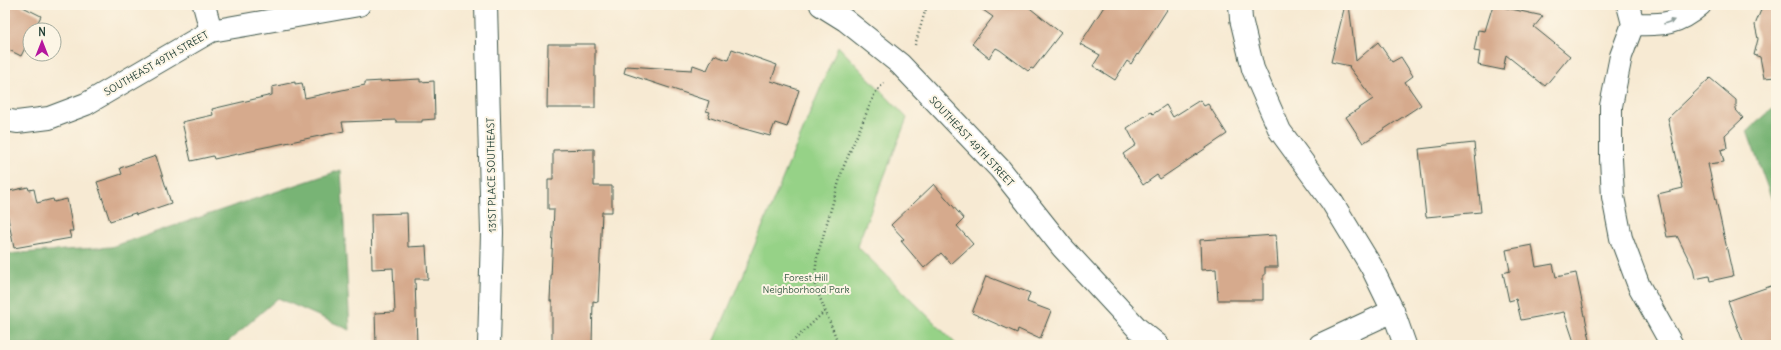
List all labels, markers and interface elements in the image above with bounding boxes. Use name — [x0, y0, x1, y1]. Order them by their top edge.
one-way arrow — [1664, 19, 1676, 25]
north arrow — [22, 22, 62, 62]
text: N — [38, 25, 46, 39]
street label: SOUTHEAST 49TH STREET — [102, 28, 211, 99]
street label: SOUTHEAST 49TH STREET — [927, 94, 1017, 189]
street label: 131ST PLACE SOUTHEAST — [484, 117, 499, 233]
park label: Forest Hill Neighborhood Park — [763, 271, 849, 296]

